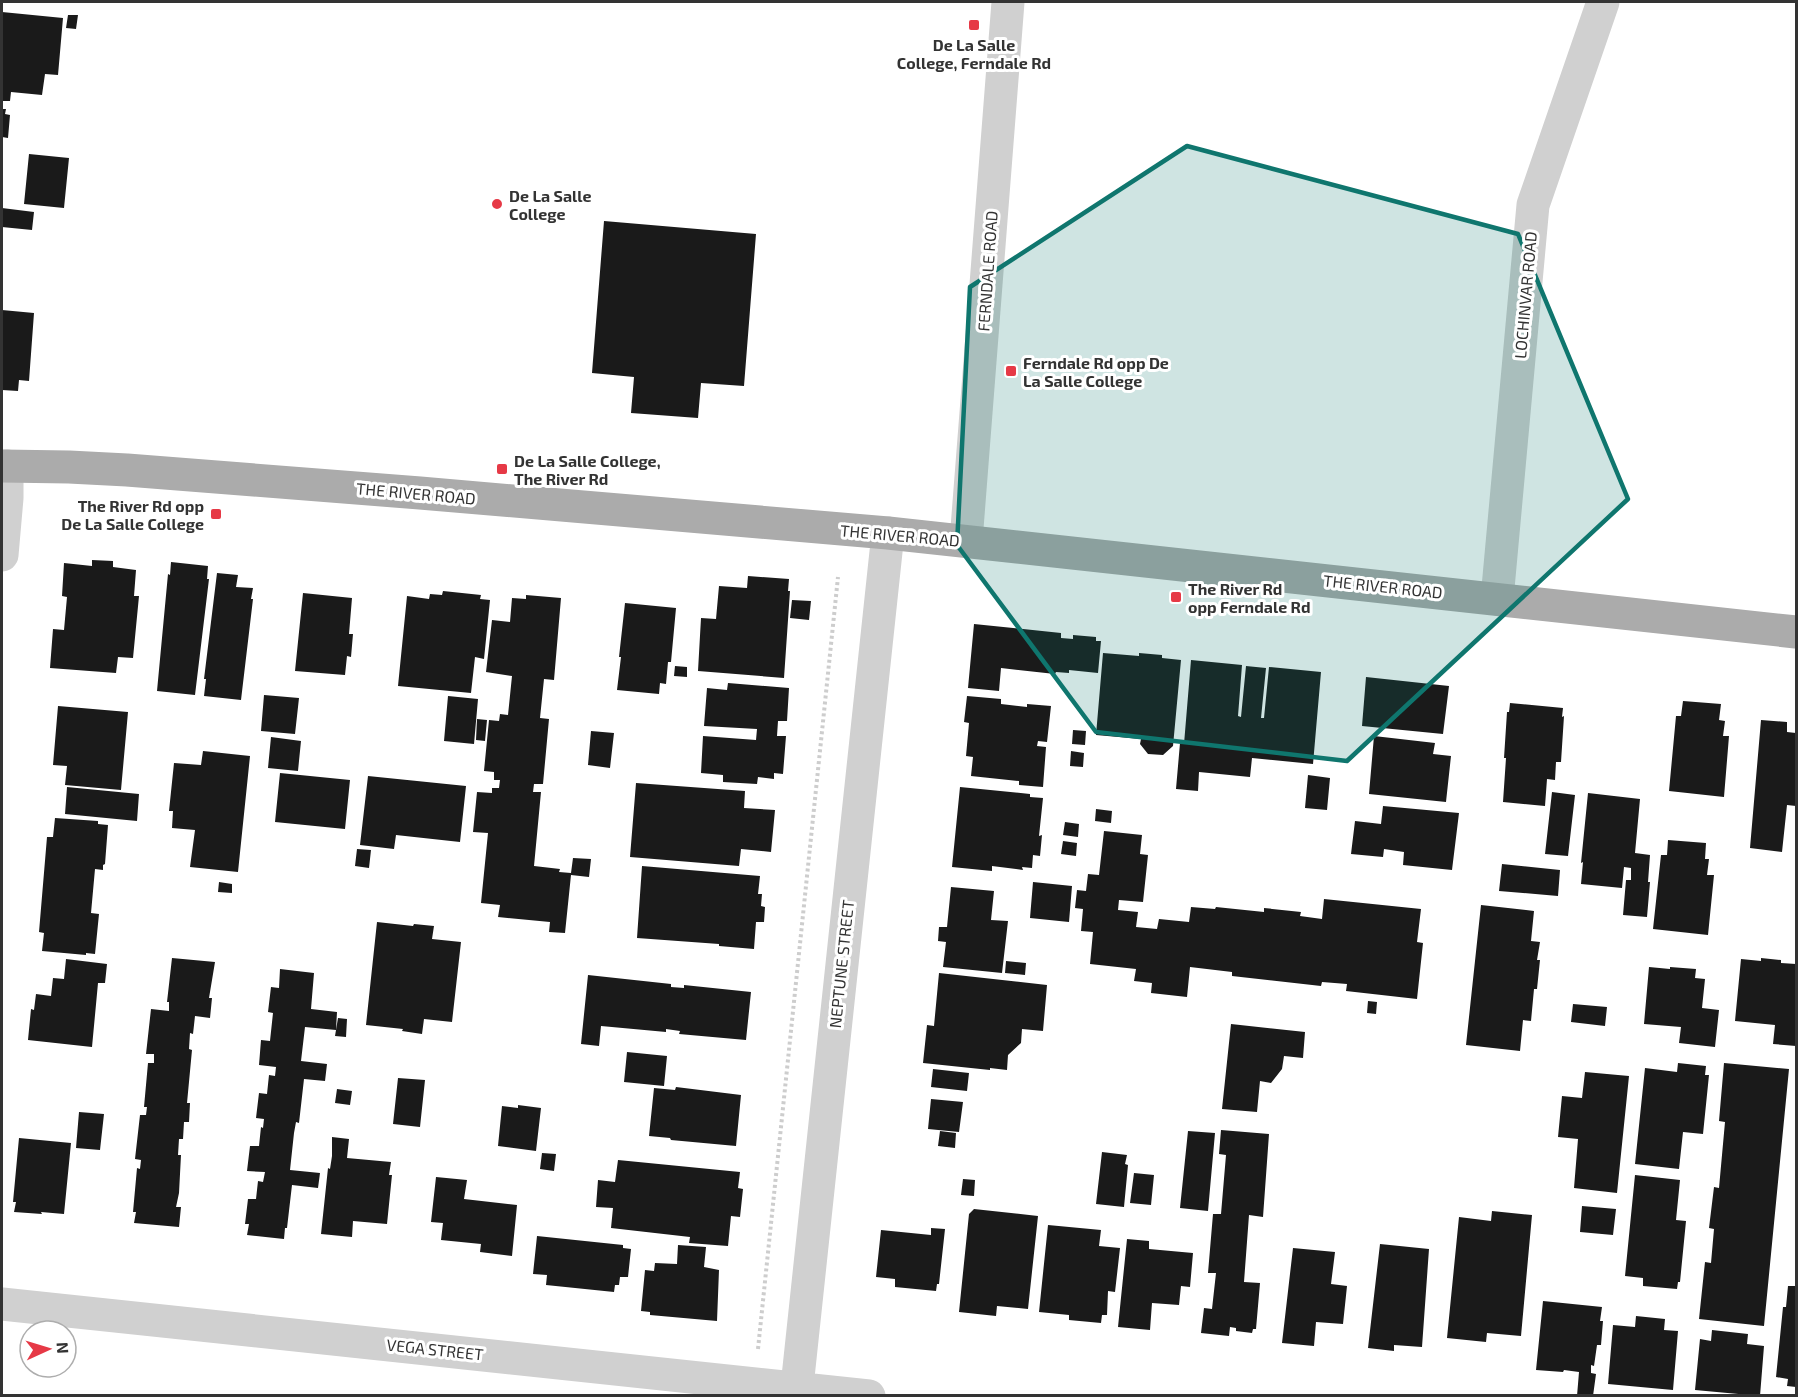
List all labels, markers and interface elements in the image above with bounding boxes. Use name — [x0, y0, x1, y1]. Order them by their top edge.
marker: De La Salle College, Ferndale Rd — [967, 18, 981, 32]
place label: De La Salle College, Ferndale Rd — [897, 35, 1051, 72]
place label: De La Salle College — [509, 186, 592, 223]
marker: De La Salle College — [490, 197, 504, 211]
street label: FERNDALE ROAD — [973, 210, 1001, 332]
street label: LOCHINVAR ROAD — [1510, 231, 1540, 359]
place label: Ferndale Rd opp De La Salle College — [1023, 353, 1169, 390]
marker: Ferndale Rd opp De La Salle College — [1004, 364, 1018, 378]
place label: De La Salle College, The River Rd — [514, 451, 661, 488]
marker: De La Salle College, The River Rd — [495, 462, 509, 476]
street label: THE RIVER ROAD — [355, 478, 477, 508]
place label: The River Rd opp De La Salle College — [61, 496, 204, 533]
marker: The River Rd opp De La Salle College — [209, 507, 223, 521]
street label: THE RIVER ROAD — [839, 520, 961, 550]
street label: THE RIVER ROAD — [1322, 570, 1444, 602]
place label: The River Rd opp Ferndale Rd — [1188, 579, 1311, 616]
marker: The River Rd opp Ferndale Rd — [1169, 590, 1183, 604]
street label: NEPTUNE STREET — [825, 899, 857, 1029]
north arrow — [18, 1319, 78, 1379]
street label: VEGA STREET — [386, 1334, 484, 1364]
text: N — [54, 1341, 73, 1354]

